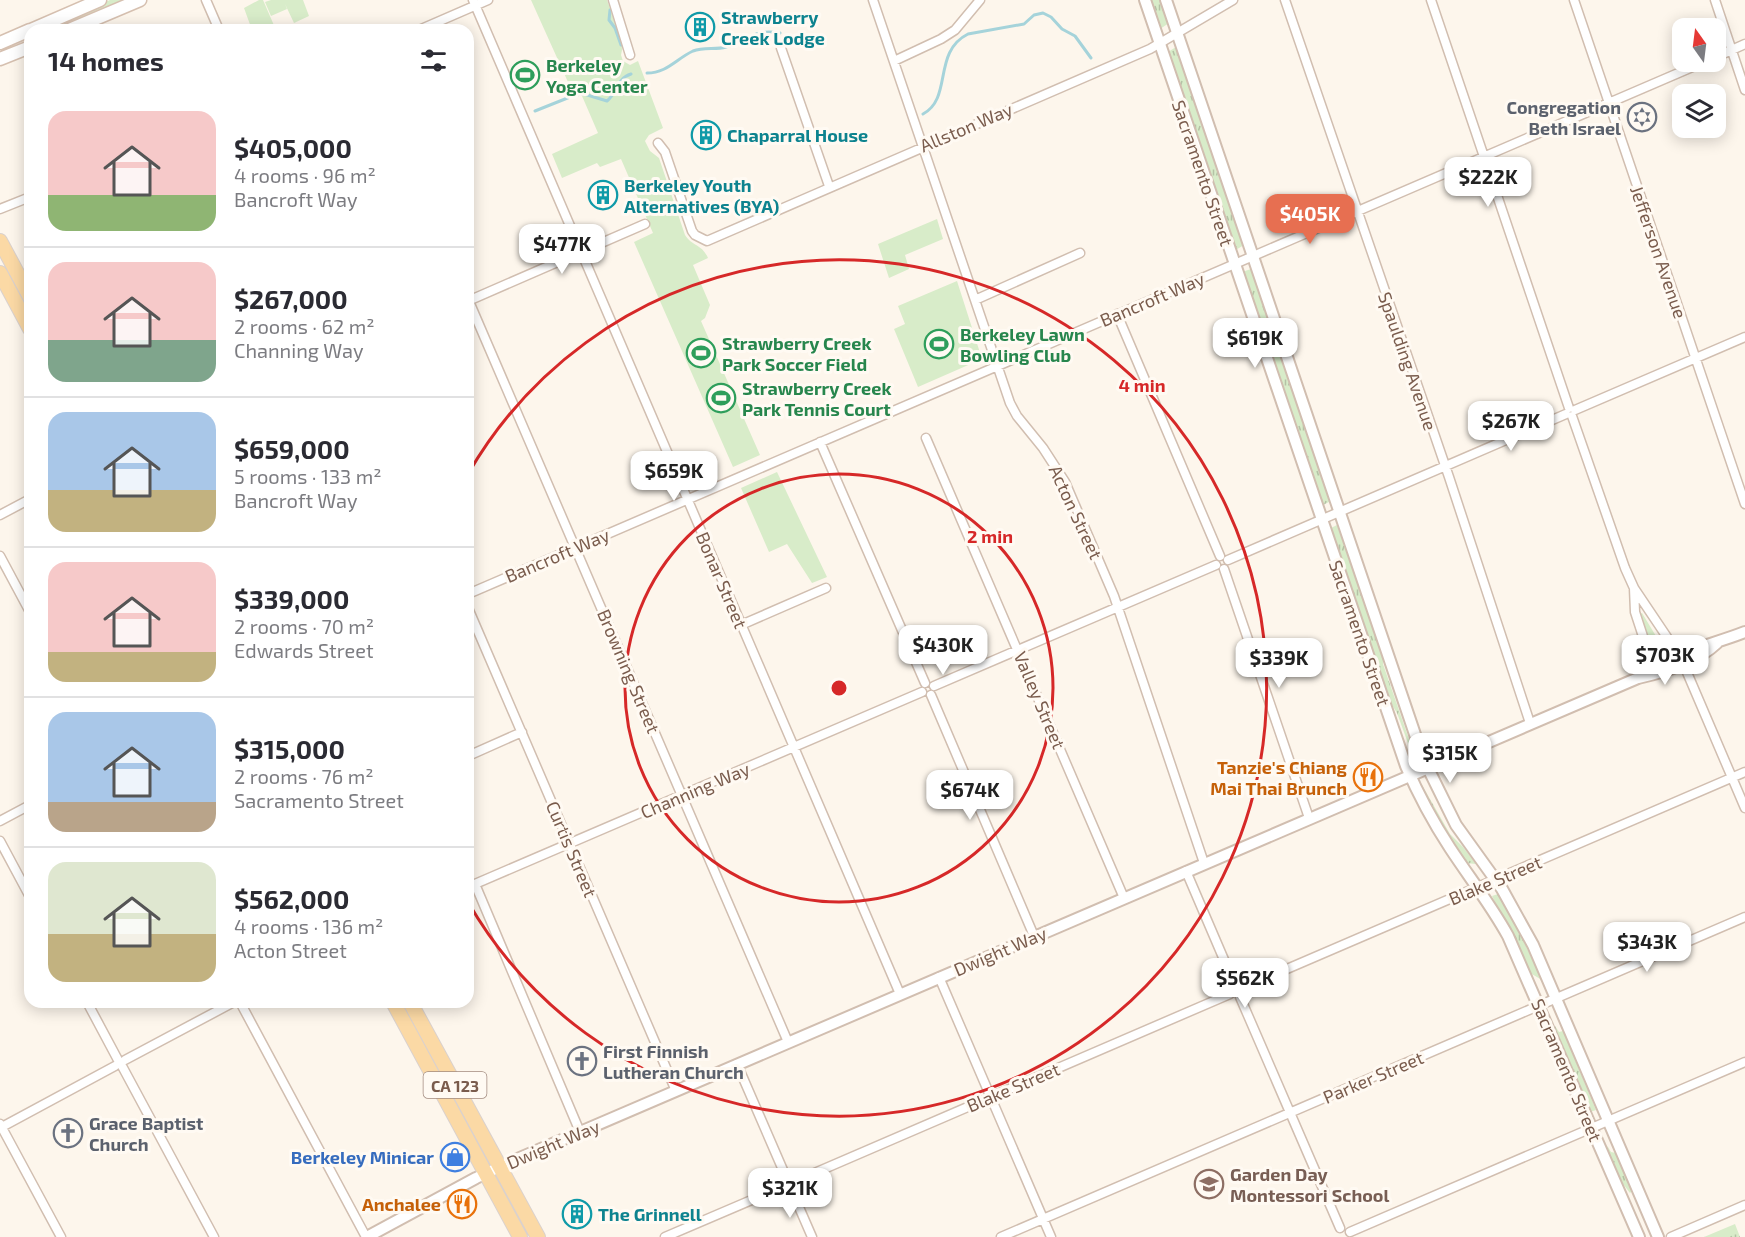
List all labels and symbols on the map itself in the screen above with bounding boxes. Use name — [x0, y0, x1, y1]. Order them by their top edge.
place label: Strawberry Creek Lodge — [721, 6, 825, 49]
building icon: Strawberry Creek Lodge — [684, 11, 716, 43]
north arrow — [1672, 18, 1726, 72]
place label: Berkeley Yoga Center — [546, 54, 648, 97]
sports icon: Berkeley Yoga Center — [509, 59, 541, 91]
place label: Congregation Beth Israel — [1506, 96, 1621, 139]
street label: Allston Way — [916, 97, 1016, 156]
street label: Sacramento Street — [1168, 97, 1238, 249]
synagogue icon: Congregation Beth Israel — [1626, 101, 1658, 133]
building icon: Chaparral House — [690, 119, 722, 151]
place label: Chaparral House — [727, 124, 868, 146]
pin: $222K — [1446, 157, 1530, 208]
place label: Berkeley Youth Alternatives (BYA) — [624, 174, 779, 217]
building icon: Berkeley Youth Alternatives (BYA) — [587, 179, 619, 211]
street label: Jefferson Avenue — [1626, 183, 1692, 321]
pin: $405K — [1268, 194, 1352, 245]
pin: $477K — [520, 224, 604, 275]
street label: Bancroft Way — [1097, 267, 1208, 331]
street label: Spaulding Avenue — [1374, 289, 1442, 433]
pin: $619K — [1213, 318, 1297, 369]
place label: Berkeley Lawn Bowling Club — [960, 323, 1085, 366]
sports icon: Berkeley Lawn Bowling Club — [923, 328, 955, 360]
place label: Strawberry Creek Park Soccer Field — [722, 332, 871, 375]
sports icon: Strawberry Creek Park Soccer Field — [685, 337, 717, 369]
text: 4 min — [1119, 374, 1166, 396]
place label: Strawberry Creek Park Tennis Court — [742, 377, 891, 420]
sports icon: Strawberry Creek Park Tennis Court — [705, 382, 737, 414]
pin: $267K — [1469, 401, 1553, 452]
pin: $659K — [632, 451, 716, 502]
street label: Acton Street — [1045, 461, 1107, 563]
street label: Bancroft Way — [502, 523, 613, 587]
text: 2 min — [967, 525, 1013, 547]
street label: Bonar Street — [692, 528, 752, 632]
street label: Sacramento Street — [1325, 557, 1395, 709]
street label: Browning Street — [593, 606, 665, 736]
pin: $430K — [901, 625, 985, 676]
pin: $703K — [1623, 635, 1707, 686]
pin: $339K — [1237, 638, 1321, 689]
street label: Valley Street — [1010, 648, 1070, 752]
centre of rings — [829, 678, 849, 698]
pin: $315K — [1408, 733, 1492, 784]
place label: Tanzie's Chiang Mai Thai Brunch — [1210, 756, 1348, 799]
street label: Channing Way — [637, 757, 753, 823]
restaurant icon: Tanzie's Chiang Mai Thai Brunch — [1352, 761, 1384, 793]
pin: $674K — [928, 770, 1012, 821]
street label: Curtis Street — [542, 798, 602, 900]
street label: Blake Street — [1445, 850, 1545, 909]
street label: Dwight Way — [950, 921, 1050, 980]
pin: $343K — [1605, 922, 1689, 973]
pin: $562K — [1203, 958, 1287, 1009]
street label: Sacramento Street — [1527, 995, 1607, 1145]
place label: First Finnish Lutheran Church — [603, 1040, 744, 1083]
church icon: First Finnish Lutheran Church — [566, 1045, 598, 1077]
street label: Parker Street — [1319, 1046, 1427, 1108]
street label: Blake Street — [963, 1057, 1063, 1116]
road number: CA 123 — [424, 1072, 486, 1098]
place label: Grace Baptist Church — [89, 1112, 204, 1155]
street label: Dwight Way — [503, 1114, 603, 1173]
church icon: Grace Baptist Church — [52, 1117, 84, 1149]
shop icon: Berkeley Minicar — [439, 1141, 471, 1173]
place label: Berkeley Minicar — [291, 1146, 434, 1168]
place label: Garden Day Montessori School — [1230, 1163, 1389, 1206]
pin: $321K — [748, 1168, 832, 1219]
school or university icon: Garden Day Montessori School — [1193, 1168, 1225, 1200]
restaurant icon: Anchalee — [446, 1188, 478, 1220]
place label: Anchalee — [362, 1193, 441, 1215]
building icon: The Grinnell — [561, 1198, 593, 1230]
place label: The Grinnell — [598, 1203, 702, 1225]

